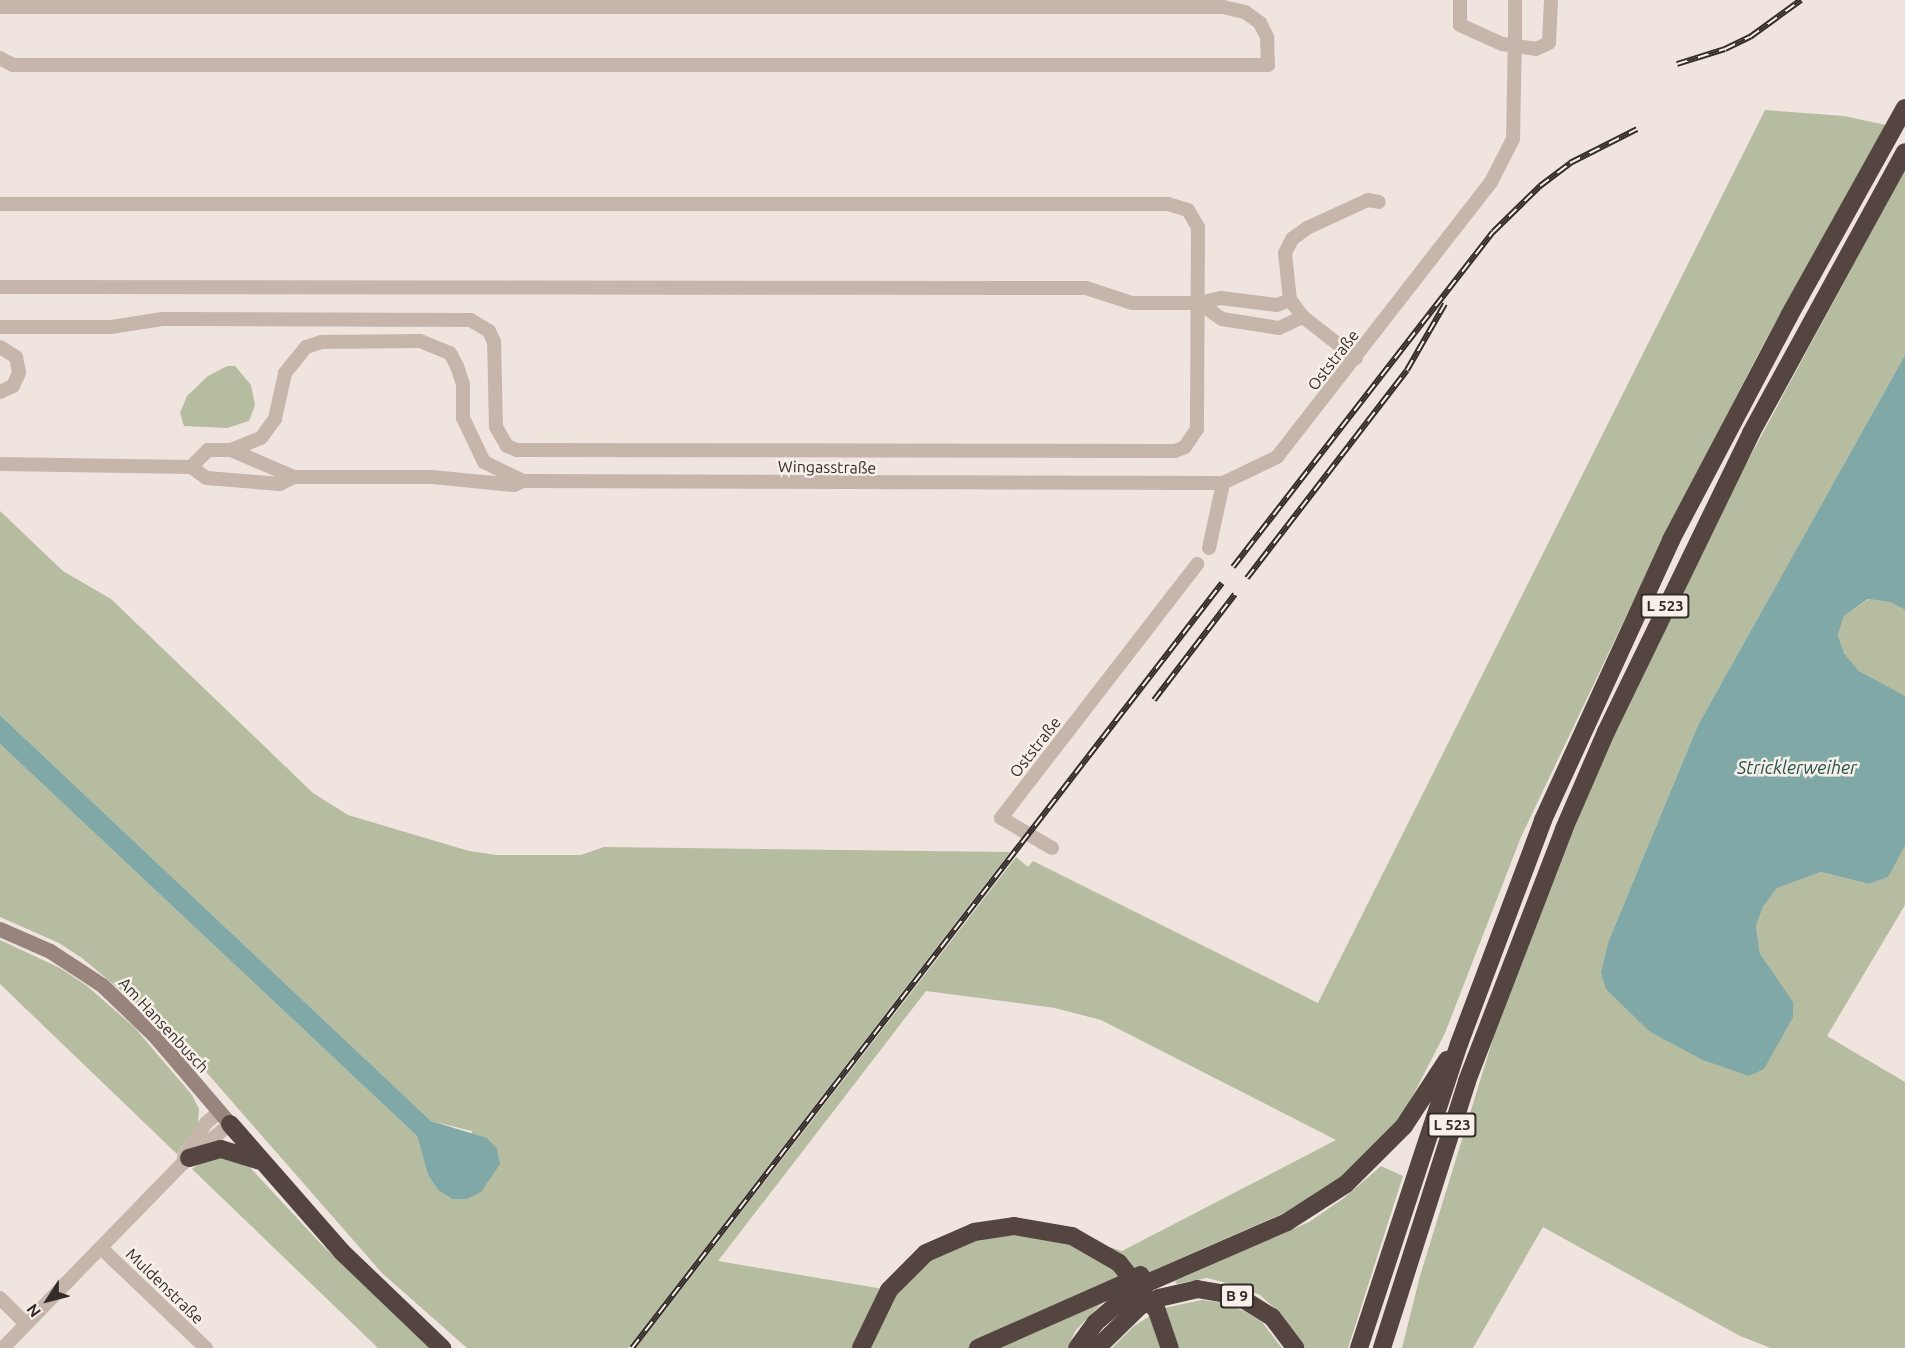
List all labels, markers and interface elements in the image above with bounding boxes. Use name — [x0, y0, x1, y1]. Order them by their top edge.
street label: Oststraße — [1303, 326, 1363, 394]
street label: Wingasstraße — [778, 457, 876, 477]
road number: L 523 — [1640, 594, 1690, 618]
street label: Oststraße — [1005, 713, 1065, 781]
water label: Stricklerweiher — [1737, 756, 1857, 778]
street label: Am Hansenbusch — [115, 973, 213, 1077]
road number: L 523 — [1426, 1113, 1478, 1137]
street label: Muldenstraße — [122, 1244, 208, 1328]
north arrow — [18, 1270, 78, 1330]
road number: B 9 — [1219, 1284, 1255, 1308]
text: N — [23, 1300, 44, 1321]

